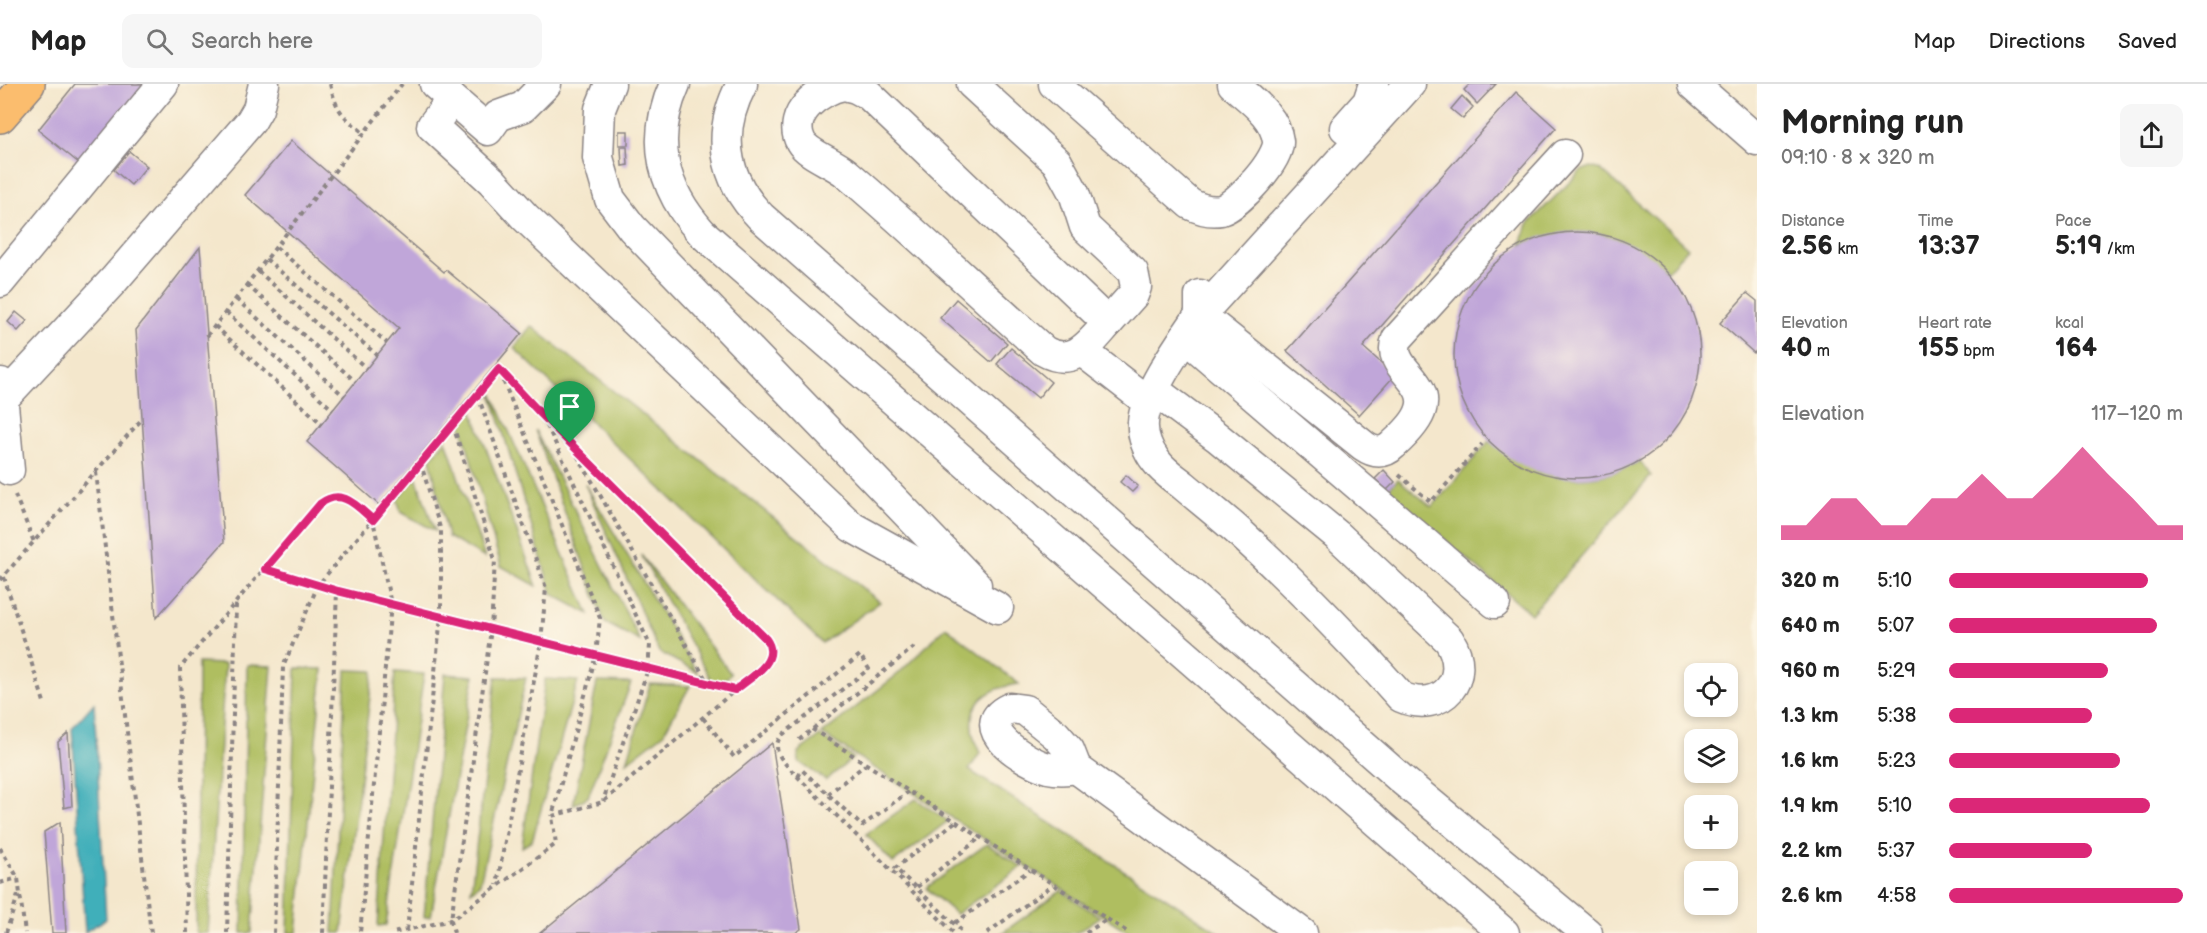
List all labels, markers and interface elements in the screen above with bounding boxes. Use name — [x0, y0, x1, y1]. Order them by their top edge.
search box — [122, 14, 542, 68]
text: Map — [30, 25, 86, 58]
icon: search — [143, 25, 176, 58]
text: Search here — [191, 28, 313, 55]
text: Map — [1913, 29, 1956, 54]
text: Directions — [1989, 29, 2085, 54]
text: Saved — [2118, 29, 2177, 54]
text: Morning run — [1781, 103, 1964, 143]
button: share — [2120, 104, 2183, 167]
text: 09:10 · 8 × 320 m — [1781, 146, 1934, 170]
text: Distance — [1781, 212, 1845, 231]
text: Time — [1918, 212, 1953, 231]
text: Pace — [2055, 212, 2091, 231]
text: 2.56 — [1781, 231, 1833, 262]
text: 13:37 — [1918, 231, 1980, 262]
text: 5:19 — [2055, 231, 2102, 262]
text: km — [1833, 240, 1858, 259]
text: /km — [2102, 240, 2135, 259]
text: Elevation — [1781, 314, 1848, 333]
text: Heart rate — [1918, 314, 1992, 333]
text: kcal — [2055, 314, 2084, 333]
text: 40 — [1781, 333, 1813, 364]
text: 155 — [1918, 333, 1959, 364]
text: 164 — [2055, 333, 2097, 364]
text: m — [1813, 342, 1830, 361]
text: bpm — [1959, 342, 1995, 361]
pin — [544, 381, 595, 443]
icon: arrive — [553, 390, 586, 423]
text: Elevation — [1781, 402, 1864, 426]
text: 117–120 m — [2091, 402, 2183, 426]
text: 320 m — [1781, 569, 1839, 593]
text: 5:10 — [1877, 569, 1912, 593]
text: 640 m — [1781, 614, 1840, 638]
text: 5:07 — [1877, 614, 1914, 638]
text: 960 m — [1781, 659, 1840, 683]
text: 5:29 — [1877, 659, 1916, 683]
map controls — [1684, 663, 1738, 915]
button: locate — [1684, 663, 1738, 717]
text: 1.3 km — [1781, 704, 1838, 728]
text: 5:38 — [1877, 704, 1916, 728]
button: layers — [1684, 729, 1738, 783]
text: 1.6 km — [1781, 749, 1839, 773]
text: 5:23 — [1877, 749, 1916, 773]
text: 1.9 km — [1781, 794, 1838, 818]
text: 5:10 — [1877, 794, 1912, 818]
button: + — [1684, 795, 1738, 849]
text: 2.2 km — [1781, 839, 1842, 863]
text: 5:37 — [1877, 839, 1915, 863]
button: − — [1684, 861, 1738, 915]
text: 2.6 km — [1781, 884, 1842, 908]
text: 4:58 — [1877, 884, 1916, 908]

